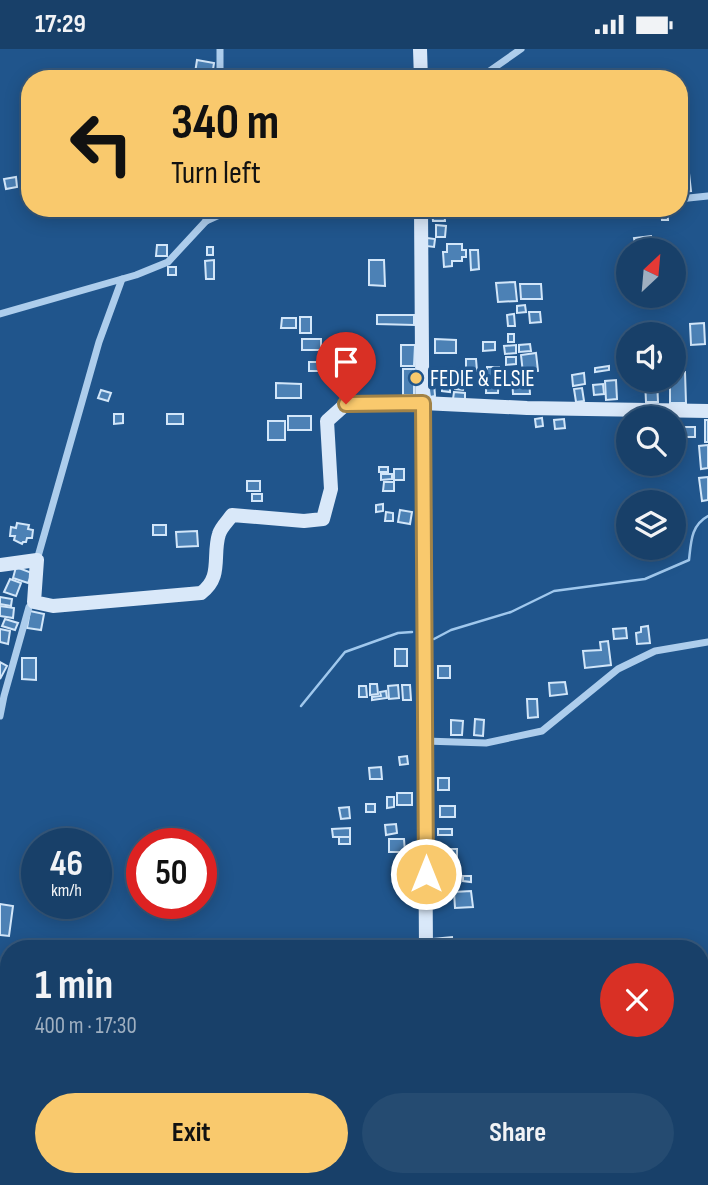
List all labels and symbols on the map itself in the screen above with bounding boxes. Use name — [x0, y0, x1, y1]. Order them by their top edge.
north arrow — [616, 238, 686, 308]
pin — [316, 332, 376, 404]
place label: FEDIE & ELSIE — [430, 365, 535, 393]
marker: FEDIE & ELSIE — [408, 370, 424, 386]
speed limit sign: 50 — [126, 828, 217, 919]
position arrow — [389, 837, 463, 911]

